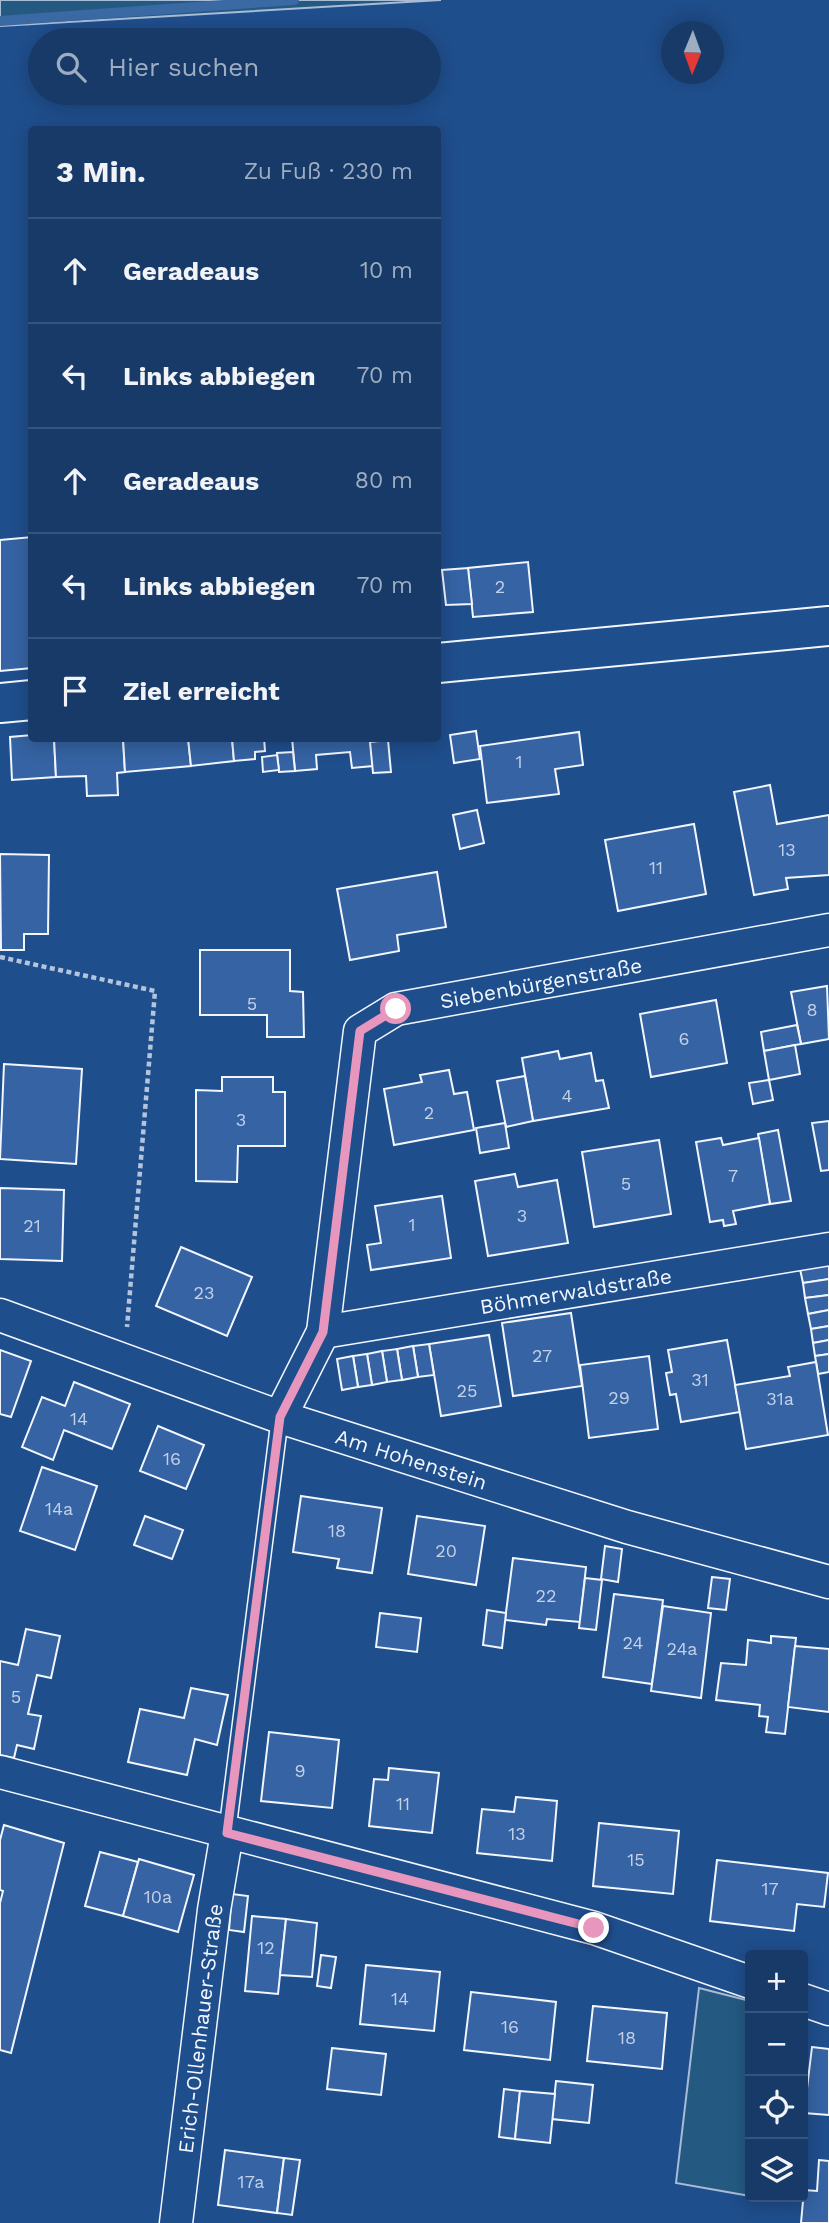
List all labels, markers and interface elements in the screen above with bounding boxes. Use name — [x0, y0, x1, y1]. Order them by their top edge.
north arrow — [661, 21, 724, 84]
search box — [28, 28, 441, 105]
icon: search — [52, 48, 90, 86]
text: Hier suchen — [108, 52, 259, 82]
text: 3 Min. — [56, 154, 146, 189]
text: Zu Fuß · 230 m — [244, 158, 413, 185]
icon: ahead — [56, 252, 94, 290]
text: Geradeaus — [123, 256, 259, 286]
text: 10 m — [360, 257, 413, 284]
icon: left — [56, 357, 94, 395]
text: Links abbiegen — [123, 361, 316, 391]
text: 70 m — [356, 362, 413, 389]
icon: ahead — [56, 462, 94, 500]
text: Geradeaus — [123, 466, 259, 496]
text: 80 m — [355, 467, 413, 494]
icon: left — [56, 567, 94, 605]
text: Links abbiegen — [123, 571, 316, 601]
text: 70 m — [356, 572, 413, 599]
house number: 2 — [495, 576, 505, 597]
icon: arrive — [56, 672, 94, 710]
text: Ziel erreicht — [123, 676, 280, 706]
house number: 1 — [515, 751, 523, 772]
house number: 13 — [778, 839, 796, 860]
house number: 11 — [649, 857, 663, 878]
street label: Siebenbürgenstraße — [438, 952, 644, 1013]
house number: 5 — [247, 993, 257, 1014]
route start — [380, 993, 411, 1024]
house number: 8 — [806, 999, 818, 1020]
house number: 6 — [679, 1028, 689, 1049]
house number: 4 — [562, 1085, 573, 1106]
house number: 2 — [424, 1102, 434, 1123]
house number: 3 — [236, 1109, 246, 1130]
house number: 7 — [728, 1165, 738, 1186]
house number: 5 — [621, 1173, 631, 1194]
house number: 3 — [517, 1205, 527, 1226]
house number: 1 — [408, 1214, 416, 1235]
house number: 21 — [23, 1215, 41, 1236]
street label: Böhmerwaldstraße — [478, 1263, 673, 1319]
house number: 23 — [194, 1282, 215, 1303]
house number: 27 — [532, 1345, 552, 1366]
house number: 31 — [691, 1369, 709, 1390]
house number: 25 — [457, 1380, 477, 1401]
house number: 29 — [608, 1387, 630, 1408]
house number: 31a — [766, 1388, 794, 1409]
house number: 14 — [70, 1408, 88, 1429]
street label: Am Hohenstein — [333, 1423, 490, 1494]
house number: 16 — [163, 1448, 181, 1469]
house number: 14a — [45, 1498, 73, 1519]
house number: 18 — [328, 1520, 346, 1541]
house number: 20 — [435, 1540, 457, 1561]
house number: 22 — [536, 1585, 557, 1606]
house number: 24 — [623, 1632, 643, 1653]
house number: 24a — [666, 1638, 698, 1659]
house number: 5 — [11, 1686, 21, 1707]
house number: 9 — [294, 1760, 306, 1781]
house number: 11 — [396, 1793, 410, 1814]
house number: 13 — [508, 1823, 526, 1844]
house number: 15 — [627, 1849, 645, 1870]
house number: 17 — [761, 1878, 779, 1899]
house number: 10a — [144, 1886, 172, 1907]
street label: Erich-Ollenhauer-Straße — [172, 1902, 227, 2155]
route end — [578, 1912, 609, 1943]
house number: 12 — [257, 1937, 275, 1958]
map controls — [745, 1950, 808, 2202]
button: + — [745, 1950, 808, 2013]
house number: 14 — [391, 1988, 409, 2009]
button: − — [745, 2013, 808, 2076]
house number: 16 — [501, 2016, 519, 2037]
house number: 18 — [618, 2027, 636, 2048]
button: locate — [745, 2076, 808, 2139]
button: layers — [745, 2139, 808, 2202]
house number: 17a — [238, 2171, 264, 2192]

